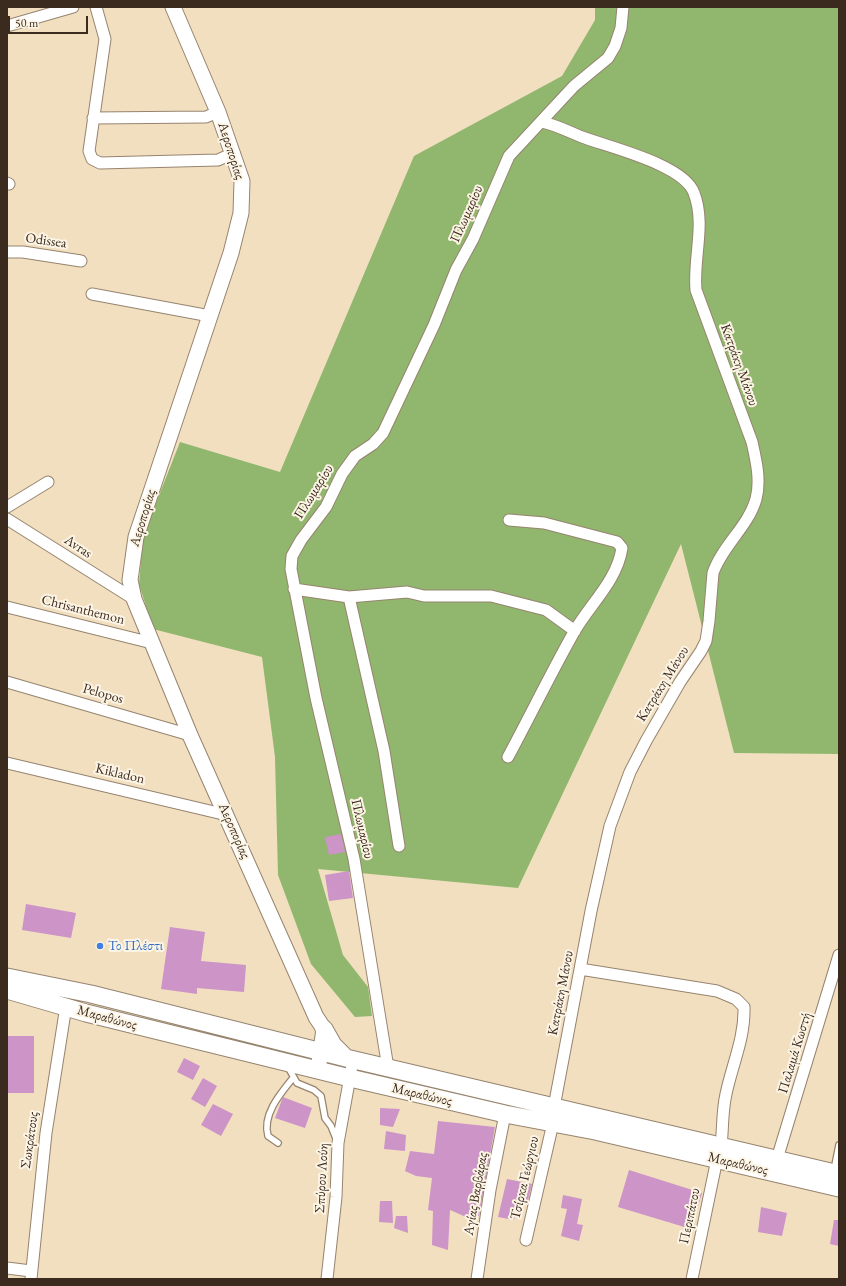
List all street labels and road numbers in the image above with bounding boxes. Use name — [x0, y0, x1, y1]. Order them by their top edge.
street label: Αεροπορίας — [214, 120, 248, 182]
street label: Πλωμαρίου — [447, 183, 487, 245]
street label: Odissea — [24, 230, 68, 252]
street label: Κατράκη Μάνου — [716, 322, 762, 408]
street label: Πλωμαρίου — [291, 462, 337, 522]
street label: Αεροπορίας — [126, 487, 160, 549]
street label: Avras — [61, 532, 95, 562]
street label: Chrisanthemon — [40, 592, 126, 628]
street label: Κατράκη Μάνου — [633, 643, 693, 725]
street label: Pelopos — [81, 680, 125, 708]
street label: Kikladon — [94, 760, 146, 788]
street label: Πλωμαρίου — [347, 797, 377, 861]
street label: Αεροπορίας — [214, 801, 254, 861]
street label: Κατράκη Μάνου — [545, 949, 577, 1037]
street label: Μαραθώνος — [75, 1002, 139, 1034]
street label: Παλαμά Κωστή — [775, 1011, 815, 1095]
street label: Μαραθώνος — [390, 1080, 454, 1110]
street label: Σωκράτους — [18, 1110, 42, 1170]
street label: Τσίρκα Γεώργιου — [507, 1135, 543, 1221]
street label: Σπύρου Λούη — [312, 1143, 332, 1213]
street label: Μαραθώνος — [706, 1149, 770, 1179]
street label: Αγίας Βαρβάρας — [460, 1151, 492, 1237]
street label: Περιπάτου — [676, 1187, 704, 1245]

